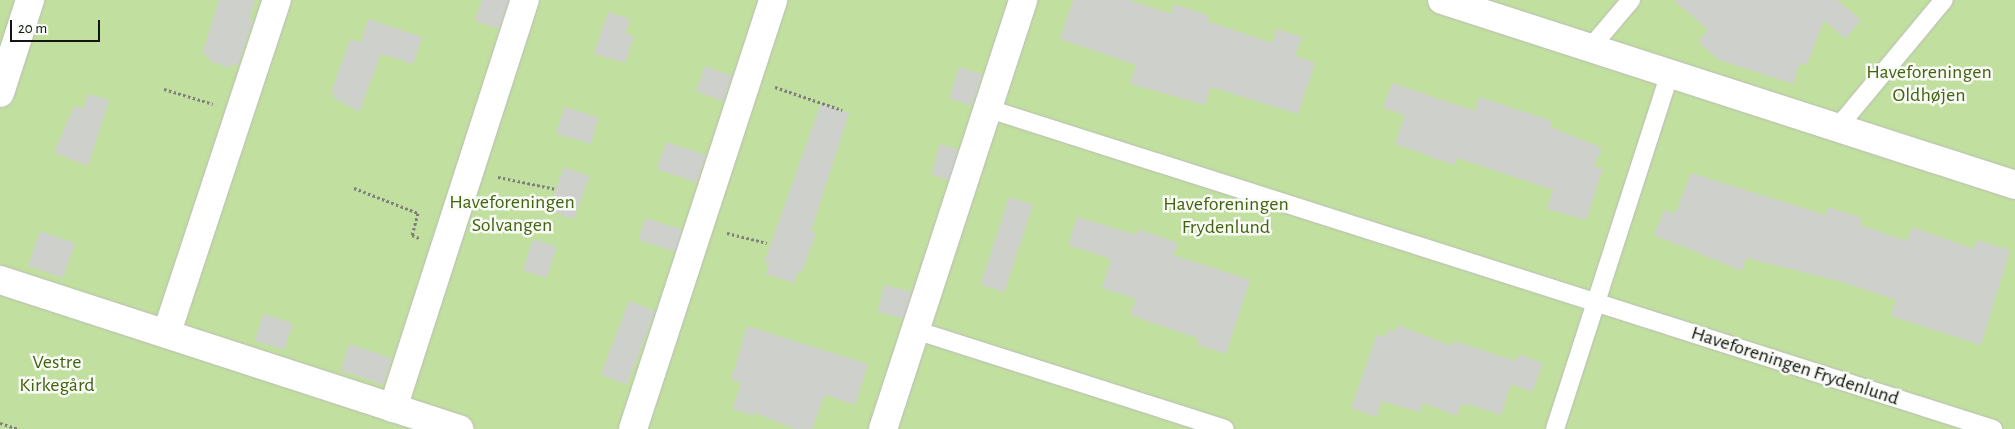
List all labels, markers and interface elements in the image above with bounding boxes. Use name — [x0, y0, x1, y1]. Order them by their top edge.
scale bar — [12, 10, 102, 42]
text: 20 m — [18, 21, 47, 36]
park label: Haveforeningen Oldhøjen — [1866, 61, 1992, 108]
park label: Haveforeningen Solvangen — [449, 191, 575, 238]
park label: Haveforeningen Frydenlund — [1163, 192, 1289, 239]
street label: Haveforeningen Frydenlund — [1688, 321, 1902, 411]
park label: Vestre Kirkegård — [19, 351, 95, 398]

